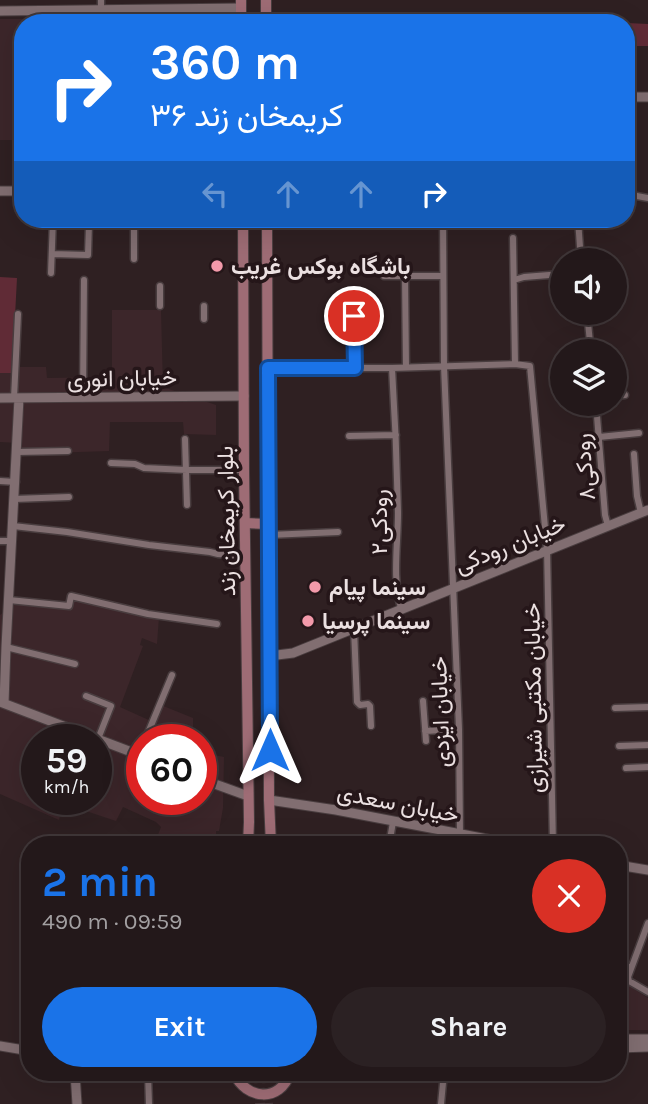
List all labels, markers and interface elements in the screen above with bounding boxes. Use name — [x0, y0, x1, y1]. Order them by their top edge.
text: 360 m — [150, 34, 300, 91]
icon: right — [35, 42, 126, 133]
text: کریمخان زند ۳۶ — [150, 97, 343, 134]
icon: left — [196, 175, 234, 213]
icon: ahead — [269, 175, 307, 213]
icon: ahead — [342, 175, 380, 213]
icon: right — [415, 175, 453, 213]
map controls — [550, 248, 627, 416]
button: sound — [550, 248, 627, 325]
place label: باشگاه بوکس غریب — [231, 253, 410, 281]
marker: باشگاه بوکس غریب — [209, 258, 225, 274]
pin — [324, 286, 384, 346]
icon: arrive — [335, 297, 373, 335]
button: layers — [550, 339, 627, 416]
street label: خیابان انوری — [67, 364, 177, 394]
street label: رودکی۸ — [568, 432, 602, 502]
street label: بلوار کریمخان زند — [212, 446, 242, 596]
street label: رودکی۲ — [366, 489, 394, 555]
street label: خیابان رودکی — [451, 510, 570, 580]
place label: سینما پیام — [329, 574, 426, 603]
marker: سینما پیام — [307, 579, 323, 595]
street label: خیابان مکتبی شیرازی — [518, 603, 550, 793]
place label: سینما پرسیا — [322, 608, 430, 637]
marker: سینما پرسیا — [300, 613, 316, 629]
street label: خیابان ایزدی — [425, 656, 457, 768]
position arrow — [233, 713, 307, 787]
speed limit sign: 60 — [126, 724, 217, 815]
text: 59 — [46, 740, 87, 781]
text: km/h — [44, 776, 89, 798]
street label: خیابان سعدی — [335, 778, 461, 829]
text: 2 min — [42, 857, 158, 907]
button: close — [532, 859, 606, 933]
text: 490 m · 09:59 — [42, 908, 182, 935]
button: Exit — [42, 987, 317, 1067]
button: Share — [331, 987, 606, 1067]

